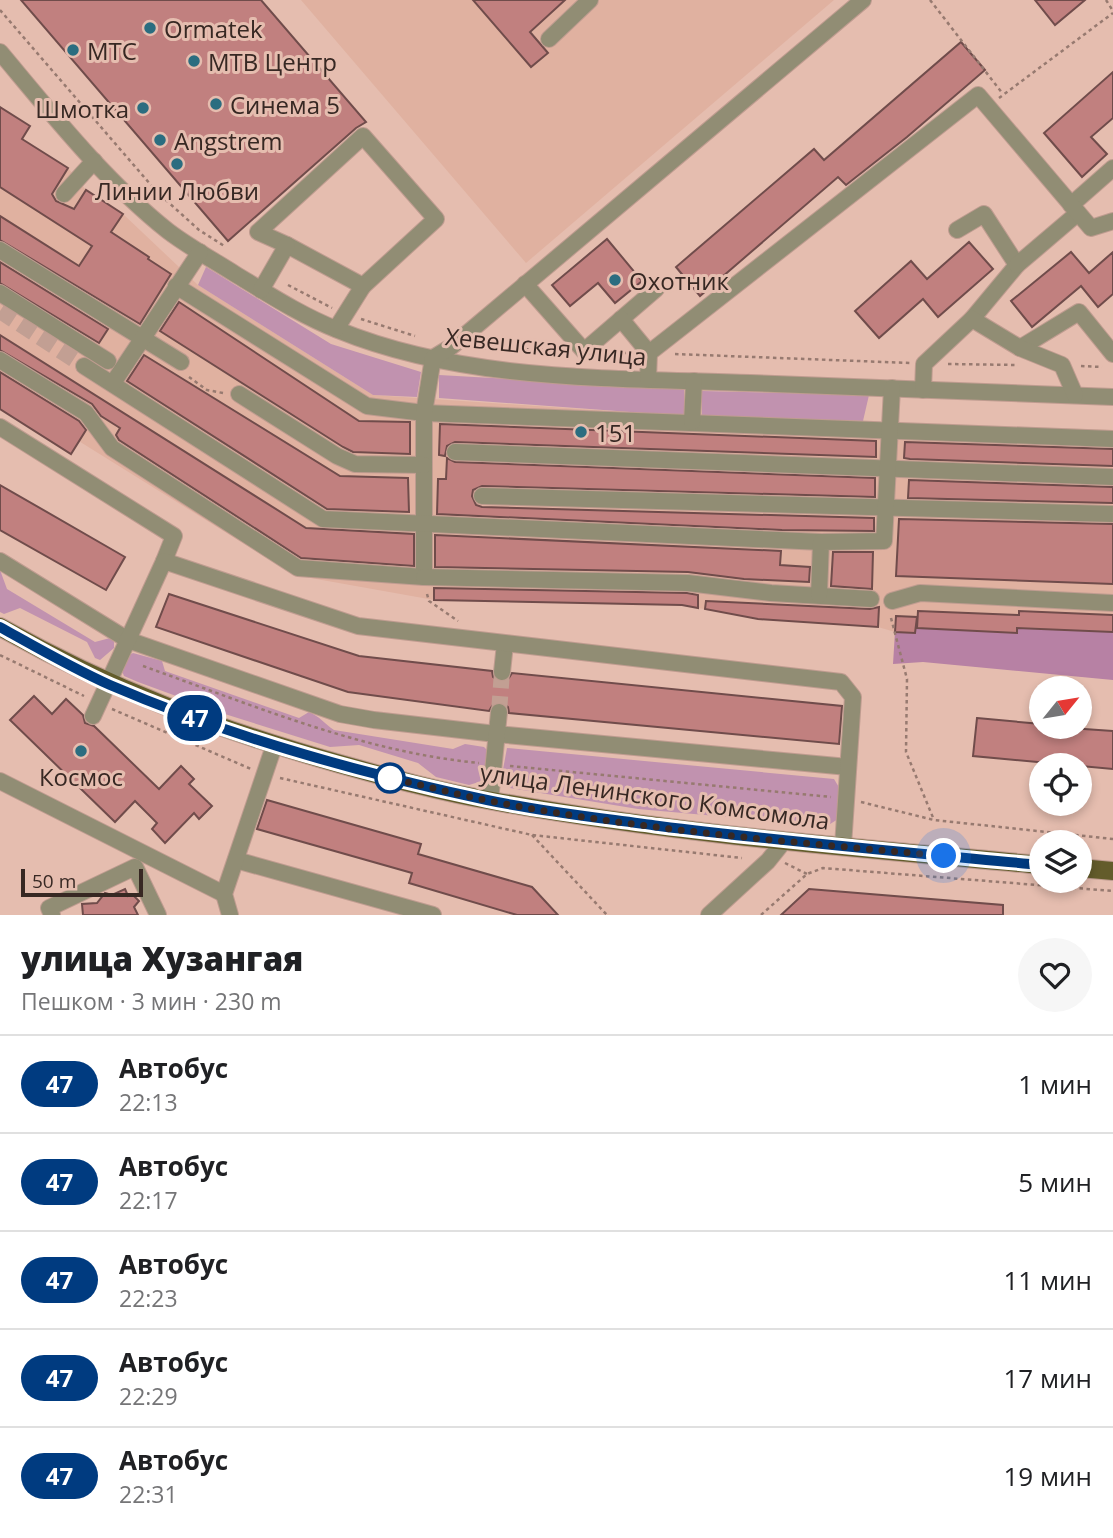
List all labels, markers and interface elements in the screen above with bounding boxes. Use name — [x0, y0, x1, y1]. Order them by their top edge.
place label: Ormatek — [164, 12, 263, 45]
marker: Ormatek — [142, 20, 158, 36]
place label: МТС — [87, 34, 137, 67]
marker: МТС — [65, 42, 81, 58]
place label: МТВ Центр — [208, 45, 337, 78]
marker: МТВ Центр — [186, 53, 202, 69]
place label: Синема 5 — [230, 88, 340, 121]
place label: Шмотка — [35, 92, 129, 125]
marker: Синема 5 — [208, 96, 224, 112]
marker: Шмотка — [135, 100, 151, 116]
place label: Angstrem — [174, 124, 282, 157]
marker: Angstrem — [152, 132, 168, 148]
marker: Линии Любви — [169, 156, 185, 172]
place label: Линии Любви — [95, 174, 259, 207]
place label: Охотник — [629, 264, 729, 297]
marker: Охотник — [607, 272, 623, 288]
street label: Хевешская улица — [444, 319, 648, 373]
place label: 151 — [595, 416, 636, 449]
marker: 151 — [573, 424, 589, 440]
north arrow — [1029, 676, 1092, 738]
map controls — [1029, 676, 1092, 893]
line badge: 47 — [164, 695, 227, 741]
text: 47 — [181, 701, 209, 734]
marker: Космос — [73, 743, 89, 759]
button: locate — [1029, 753, 1092, 816]
street label: улица Ленинского Комсомола — [478, 755, 832, 837]
place label: Космос — [39, 760, 123, 793]
unlabelled marker — [375, 763, 405, 793]
button: layers — [1029, 830, 1092, 893]
your location — [926, 838, 961, 873]
scale bar — [21, 866, 144, 898]
text: 50 m — [32, 868, 76, 894]
text: улица Хузангая — [21, 936, 303, 981]
button: heart — [1018, 938, 1092, 1012]
text: Пешком · 3 мин · 230 m — [21, 985, 282, 1017]
text: Автобус — [119, 1050, 228, 1086]
text: 1 мин — [1018, 1066, 1092, 1102]
text: 47 — [46, 1067, 73, 1100]
text: 22:13 — [119, 1086, 178, 1118]
text: Автобус — [119, 1148, 228, 1184]
text: 5 мин — [1018, 1164, 1092, 1200]
text: 47 — [46, 1165, 73, 1198]
text: 22:17 — [119, 1184, 178, 1216]
text: Автобус — [119, 1246, 228, 1282]
text: 11 мин — [1003, 1262, 1092, 1298]
text: 47 — [46, 1263, 73, 1296]
text: 22:23 — [119, 1282, 178, 1314]
text: Автобус — [119, 1344, 228, 1380]
text: 17 мин — [1003, 1360, 1092, 1396]
text: 47 — [46, 1361, 73, 1394]
text: 22:29 — [119, 1380, 178, 1412]
text: Автобус — [119, 1442, 228, 1478]
text: 19 мин — [1003, 1458, 1092, 1494]
text: 47 — [46, 1459, 73, 1492]
text: 22:31 — [119, 1478, 178, 1510]

